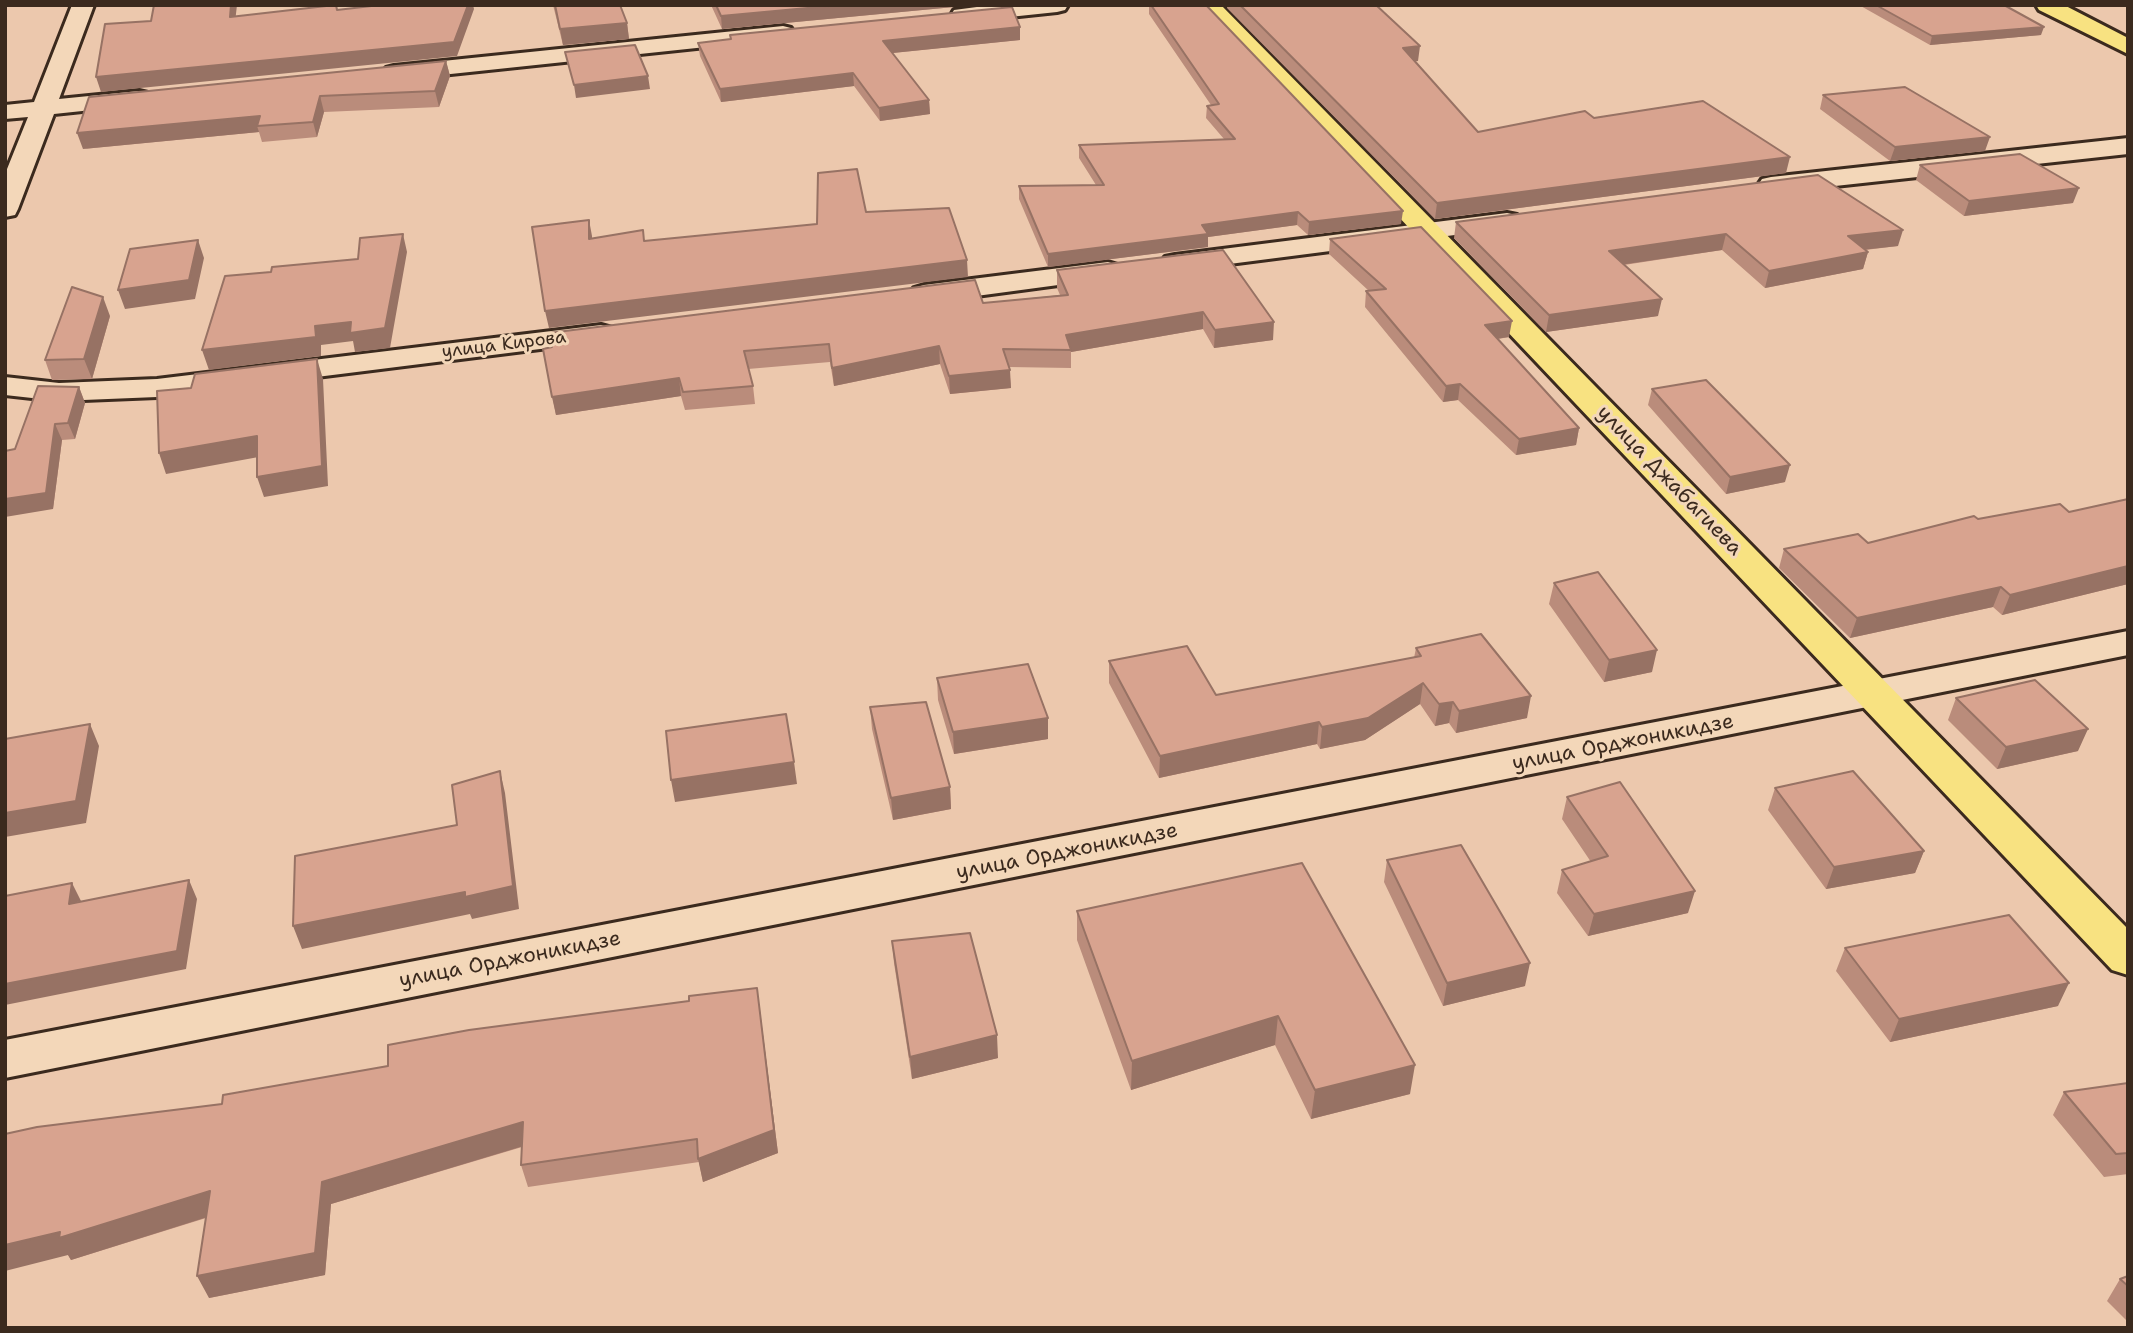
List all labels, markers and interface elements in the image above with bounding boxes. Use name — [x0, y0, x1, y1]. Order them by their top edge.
street label: улица Кирова — [441, 327, 567, 363]
street label: улица Джабагиева — [1591, 401, 1747, 561]
street label: улица Орджоникидзе — [1510, 709, 1736, 777]
street label: улица Орджоникидзе — [954, 818, 1180, 886]
street label: улица Орджоникидзе — [397, 926, 623, 994]

